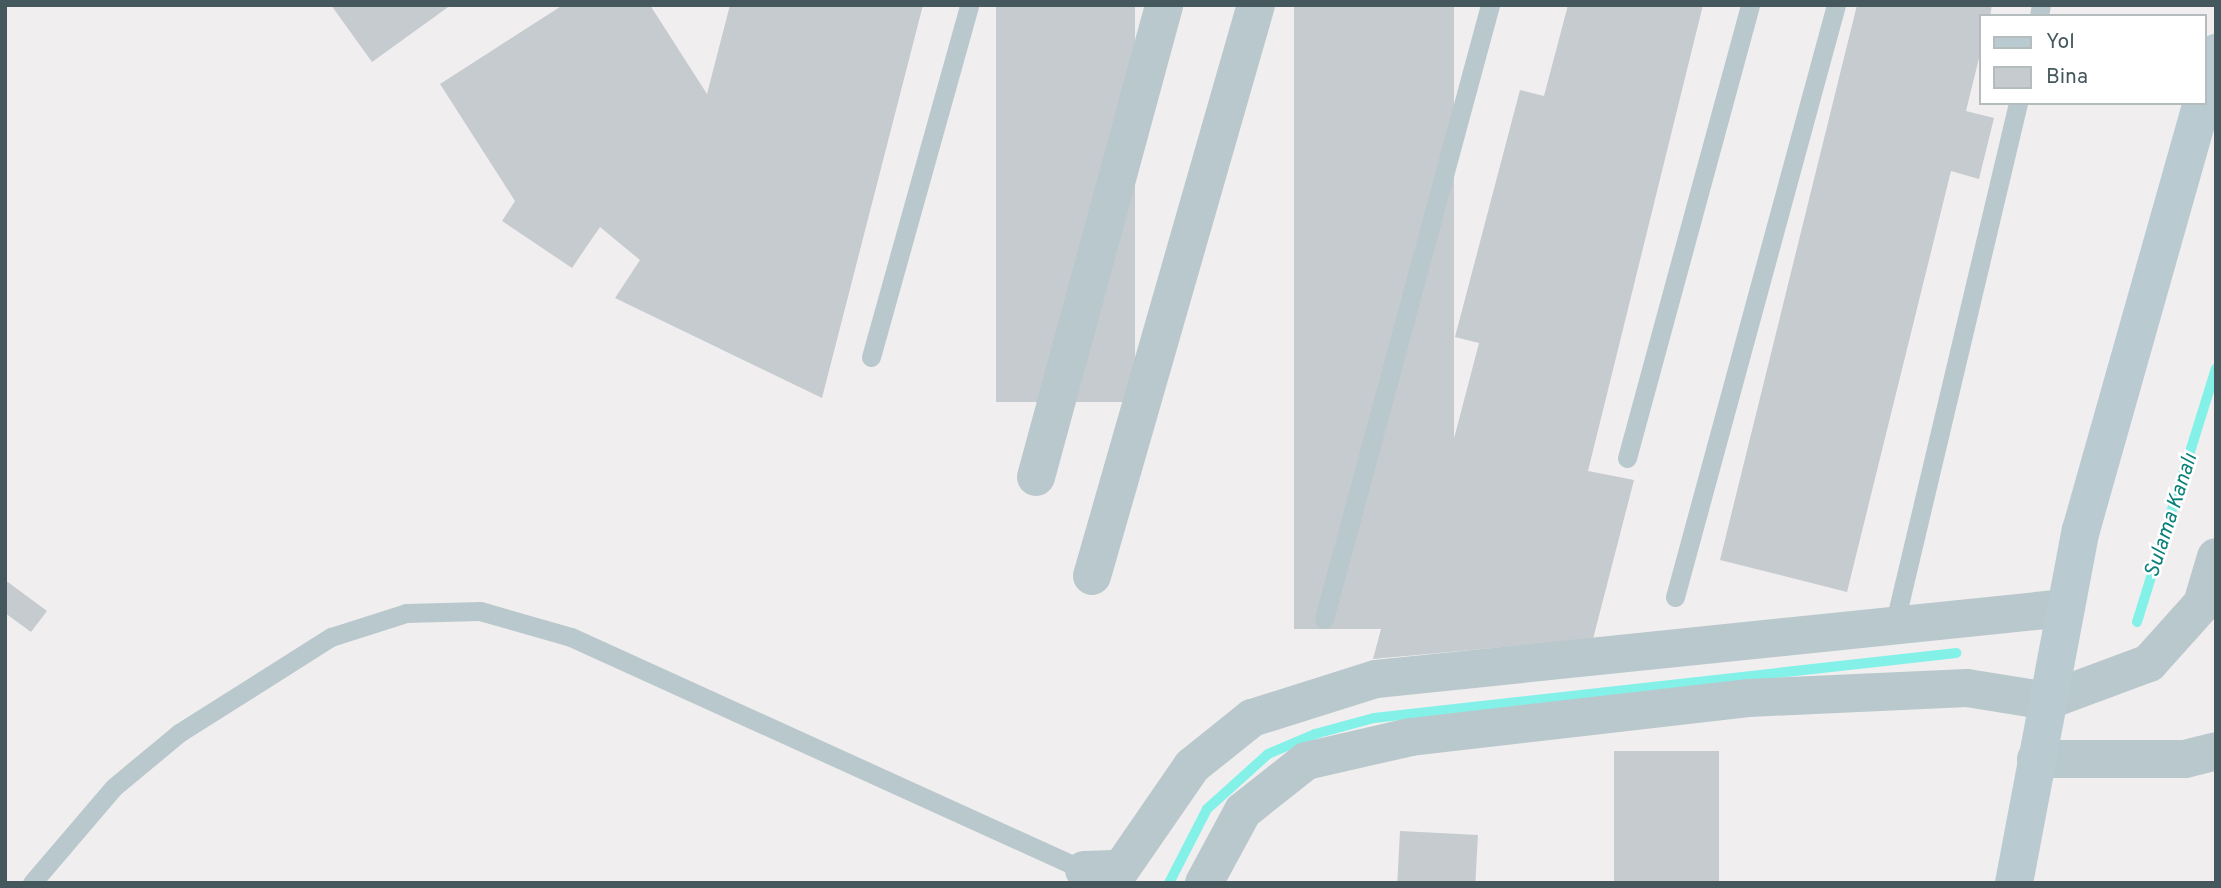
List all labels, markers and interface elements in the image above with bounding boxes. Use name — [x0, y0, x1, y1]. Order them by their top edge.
legend — [1980, 14, 2207, 105]
text: Yol — [2046, 29, 2075, 56]
text: Bina — [2046, 64, 2088, 91]
water label: Sulama Kanalı — [2140, 451, 2204, 581]

